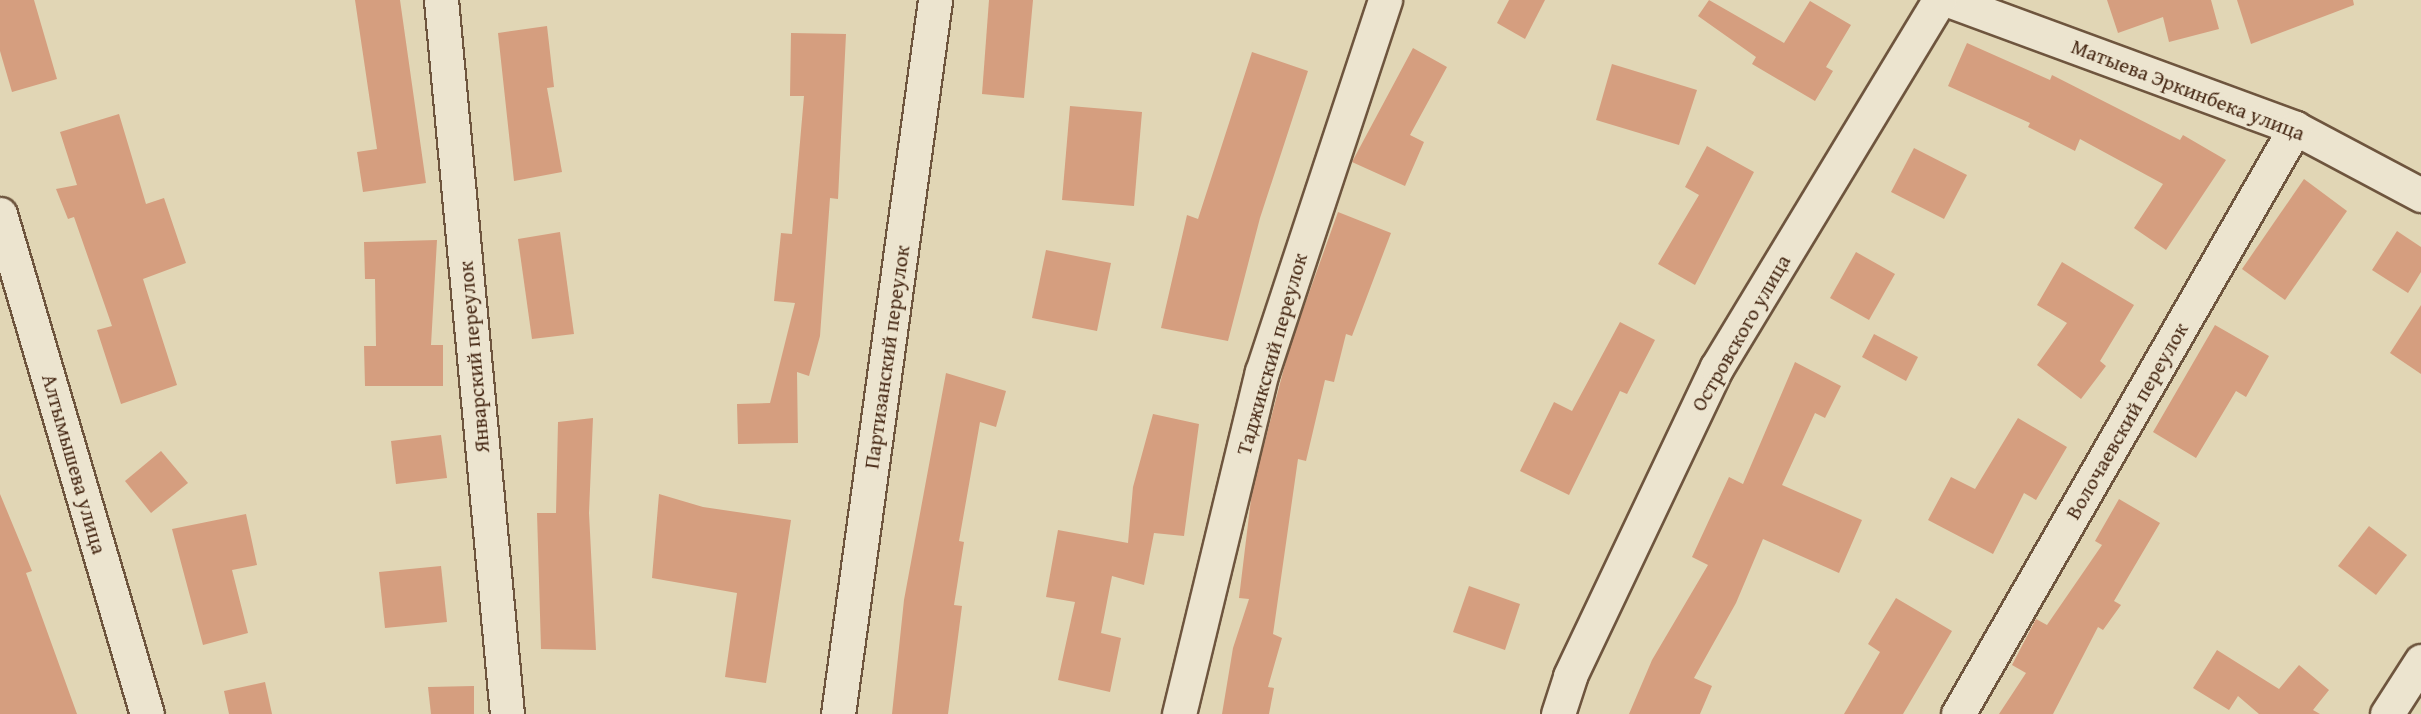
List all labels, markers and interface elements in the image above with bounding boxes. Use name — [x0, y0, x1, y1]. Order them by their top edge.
street label: Матыева Эркинбека улица — [2068, 34, 2308, 146]
street label: Партизанский переулок — [859, 244, 915, 470]
street label: Таджикский переулок — [1231, 250, 1313, 458]
street label: Островского улица — [1686, 250, 1796, 416]
street label: Январский переулок — [453, 260, 495, 454]
street label: Волочаевский переулок — [2060, 318, 2194, 524]
street label: Алтымышева улица — [36, 371, 112, 557]

